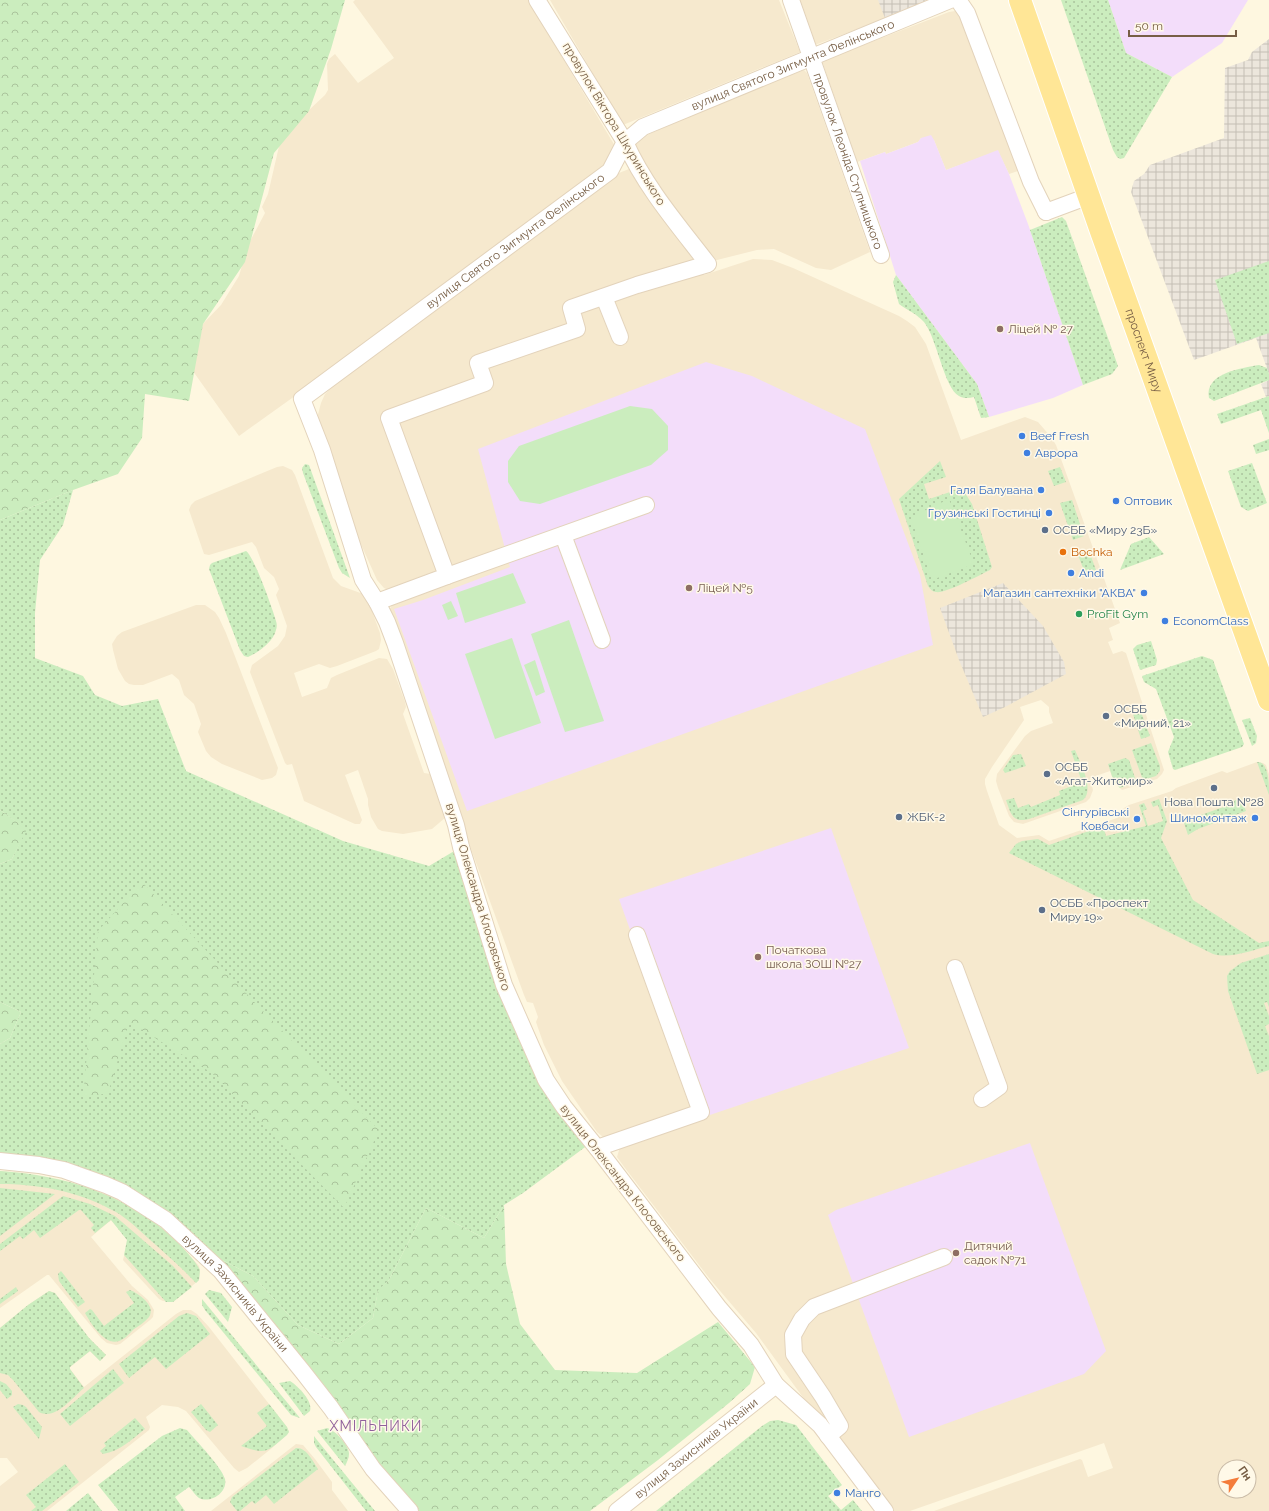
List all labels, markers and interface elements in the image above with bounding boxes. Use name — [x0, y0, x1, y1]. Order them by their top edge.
scale bar — [1129, 12, 1236, 38]
street label: вулиця Святого Зигмунта Фелінського — [689, 17, 896, 113]
text: 50 m — [1135, 19, 1163, 33]
street label: провулок Віктора Шкуринського — [560, 40, 668, 208]
street label: провулок Леоніда Ступницького — [810, 71, 885, 251]
street label: вулиця Святого Зигмунта Фелінського — [423, 170, 607, 312]
street label: проспект Миру — [1122, 307, 1165, 395]
place label: Ліцей № 27 — [1008, 322, 1074, 336]
marker: Ліцей № 27 — [995, 324, 1005, 334]
place label: Beef Fresh — [1030, 429, 1089, 443]
marker: Beef Fresh — [1017, 431, 1027, 441]
place label: Аврора — [1035, 446, 1078, 460]
marker: Аврора — [1022, 448, 1032, 458]
place label: Галя Балувана — [950, 483, 1033, 497]
marker: Галя Балувана — [1036, 485, 1046, 495]
place label: Оптовик — [1124, 494, 1172, 508]
marker: Оптовик — [1111, 496, 1121, 506]
place label: Грузинські Гостинці — [928, 506, 1041, 520]
marker: Грузинські Гостинці — [1044, 508, 1054, 518]
place label: ОСББ «Миру 23Б» — [1053, 523, 1157, 537]
marker: ОСББ «Миру 23Б» — [1040, 525, 1050, 535]
place label: Bochka — [1071, 545, 1113, 559]
marker: Bochka — [1058, 547, 1068, 557]
place label: Andi — [1079, 566, 1104, 580]
marker: Andi — [1066, 568, 1076, 578]
place label: Ліцей №5 — [697, 581, 753, 595]
marker: Ліцей №5 — [684, 583, 694, 593]
place label: Магазин сантехніки "АКВА" — [983, 586, 1136, 600]
marker: Магазин сантехніки "АКВА" — [1139, 588, 1149, 598]
place label: ProFit Gym — [1087, 607, 1148, 621]
marker: ProFit Gym — [1074, 609, 1084, 619]
place label: EconomClass — [1173, 614, 1249, 628]
marker: EconomClass — [1160, 616, 1170, 626]
place label: ОСББ «Мирний, 21» — [1114, 702, 1191, 730]
marker: ОСББ «Мирний, 21» — [1101, 711, 1111, 721]
place label: ОСББ «Агат-Житомир» — [1055, 760, 1153, 788]
marker: ОСББ «Агат-Житомир» — [1042, 769, 1052, 779]
marker: Нова Пошта №28 — [1209, 783, 1219, 793]
place label: Нова Пошта №28 — [1164, 795, 1264, 809]
street label: вулиця Олександра Клосовського — [443, 802, 513, 992]
place label: Сінгурівські Ковбаси — [1062, 805, 1129, 833]
place label: ЖБК-2 — [907, 810, 945, 824]
place label: Шиномонтаж — [1170, 811, 1248, 825]
marker: ЖБК-2 — [894, 812, 904, 822]
marker: Шиномонтаж — [1250, 813, 1260, 823]
marker: Сінгурівські Ковбаси — [1132, 814, 1142, 824]
place label: ОСББ «Проспект Миру 19» — [1050, 896, 1149, 924]
marker: ОСББ «Проспект Миру 19» — [1037, 905, 1047, 915]
place label: Початкова школа ЗОШ №27 — [766, 943, 862, 971]
marker: Початкова школа ЗОШ №27 — [753, 952, 763, 962]
street label: вулиця Олександра Клосовського — [557, 1102, 689, 1264]
street label: вулиця Захисників України — [179, 1232, 291, 1355]
place label: Дитячий садок №71 — [964, 1239, 1026, 1267]
marker: Дитячий садок №71 — [951, 1248, 961, 1258]
street label: вулиця Захисників України — [632, 1395, 760, 1501]
district label: ХМІЛЬНИКИ — [330, 1418, 422, 1434]
north arrow — [1217, 1459, 1257, 1499]
text: Пн — [1235, 1464, 1254, 1483]
place label: Манго — [845, 1486, 881, 1500]
marker: Манго — [832, 1488, 842, 1498]

